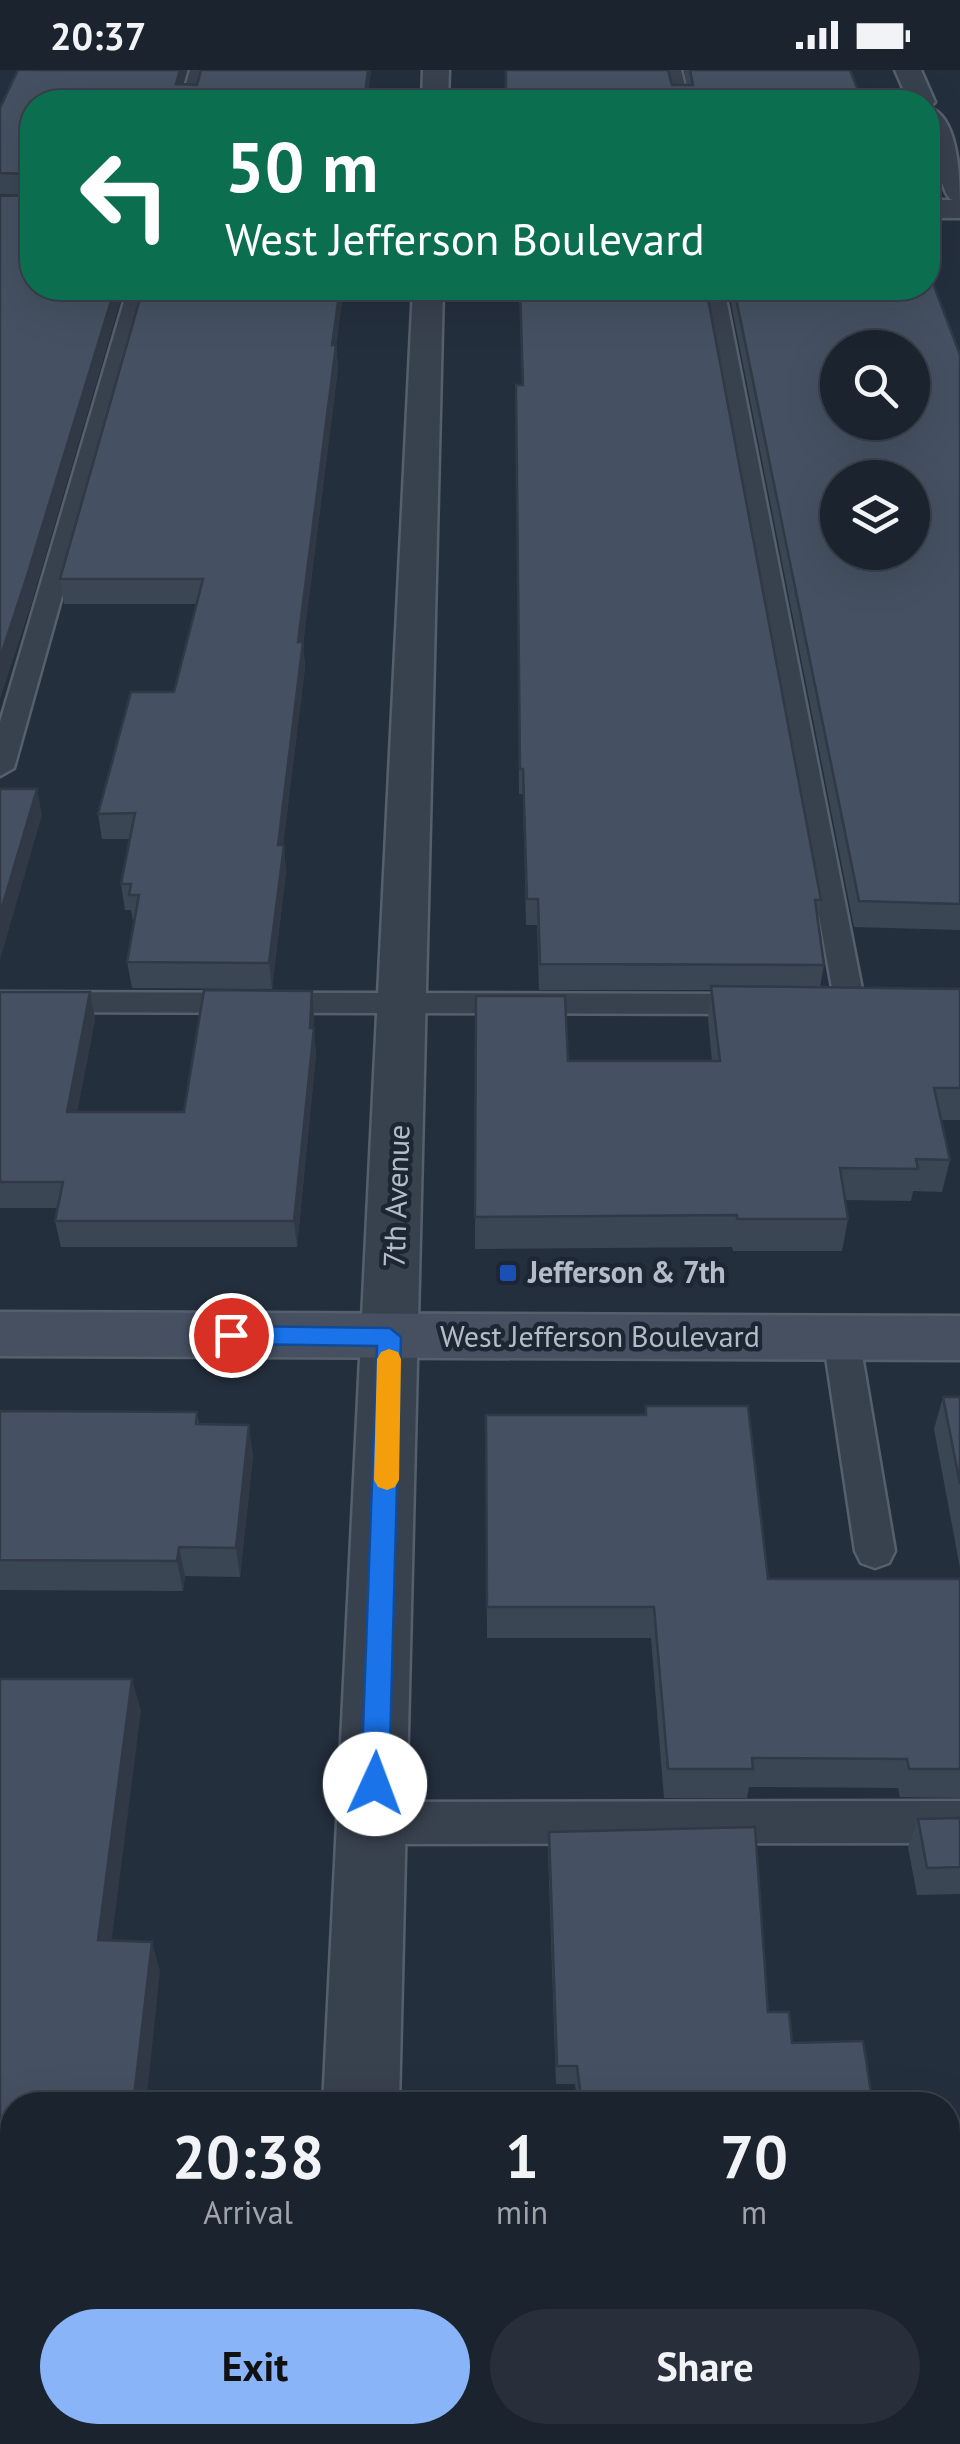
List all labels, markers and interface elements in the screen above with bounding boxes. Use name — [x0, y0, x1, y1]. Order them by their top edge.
text: 20:37 — [50, 11, 146, 60]
text: 50 m — [225, 121, 378, 211]
icon: left — [60, 130, 190, 260]
text: West Jefferson Boulevard — [225, 209, 705, 267]
map controls — [820, 330, 930, 570]
button: search — [820, 330, 930, 440]
button: layers — [820, 460, 930, 570]
street label: 7th Avenue — [374, 1124, 417, 1268]
place label: Jefferson & 7th — [527, 1252, 726, 1291]
marker: Jefferson & 7th — [497, 1262, 519, 1284]
pin — [189, 1293, 274, 1378]
icon: arrive — [204, 1308, 259, 1363]
street label: West Jefferson Boulevard — [440, 1316, 760, 1355]
position arrow — [323, 1732, 427, 1836]
text: 20:38 — [172, 2117, 324, 2195]
text: 1 — [505, 2117, 539, 2195]
text: 70 — [720, 2117, 788, 2195]
text: Arrival — [203, 2191, 293, 2233]
text: min — [496, 2191, 548, 2233]
text: m — [741, 2191, 767, 2233]
button: Exit — [40, 2309, 470, 2424]
button: Share — [490, 2309, 920, 2424]

